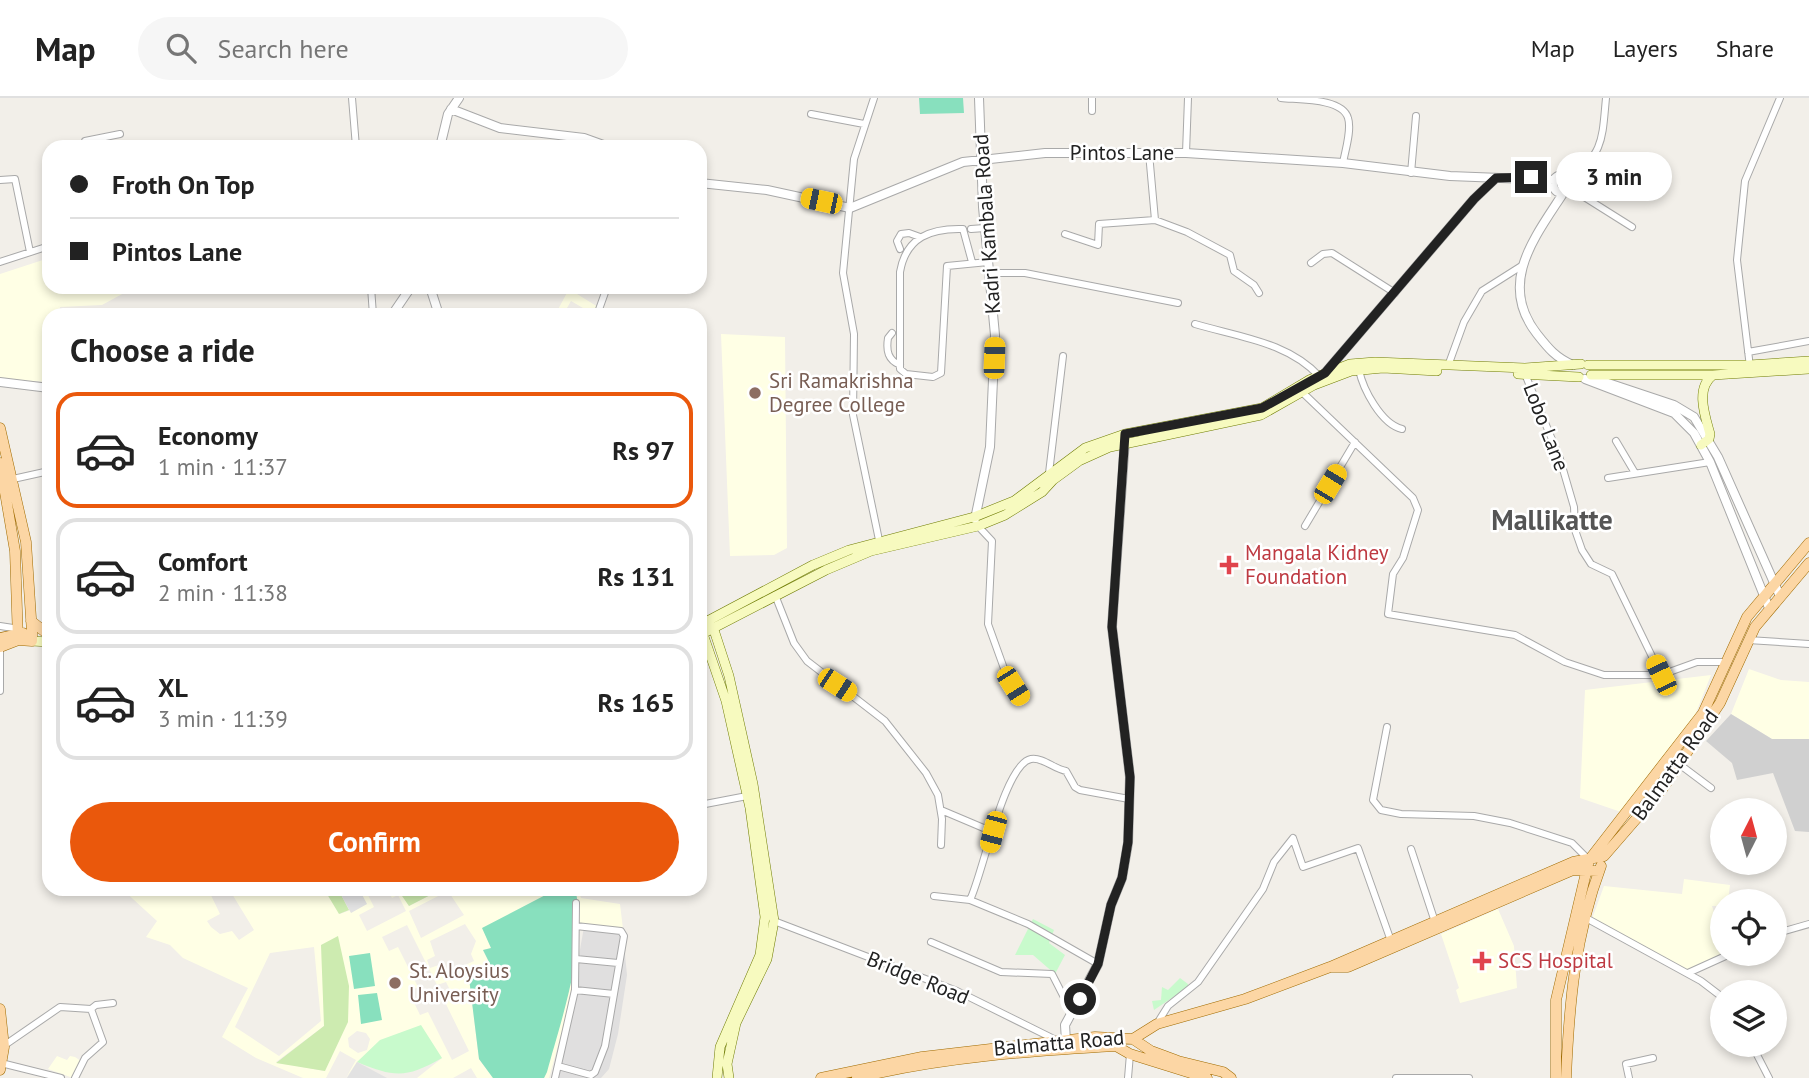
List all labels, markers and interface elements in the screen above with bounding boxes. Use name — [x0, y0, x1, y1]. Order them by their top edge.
search box — [138, 17, 628, 80]
text: Map — [35, 27, 96, 70]
icon: search — [162, 29, 200, 67]
text: Search here — [218, 32, 349, 65]
text: Map — [1531, 33, 1575, 64]
text: Layers — [1613, 33, 1678, 64]
text: Share — [1716, 33, 1774, 64]
street label: Kadri Kambala Road — [967, 133, 1006, 315]
street label: Pintos Lane — [1070, 139, 1174, 166]
callout: 3 min — [1556, 153, 1671, 202]
route end — [1515, 161, 1547, 193]
text: 3 min — [1586, 162, 1642, 191]
text: Froth On Top — [112, 168, 254, 201]
car — [799, 186, 844, 216]
text: Pintos Lane — [112, 235, 242, 268]
text: Choose a ride — [70, 329, 255, 371]
car — [983, 337, 1006, 379]
place label: Sri Ramakrishna Degree College — [769, 367, 914, 418]
street label: Lobo Lane — [1517, 379, 1576, 475]
marker: Sri Ramakrishna Degree College — [747, 385, 763, 401]
icon: car — [74, 419, 137, 482]
text: Economy — [158, 419, 258, 452]
text: Rs 97 — [612, 434, 675, 467]
text: 1 min · 11:37 — [158, 452, 288, 481]
car — [1311, 461, 1350, 507]
district label: Mallikatte — [1491, 501, 1613, 538]
place label: Mangala Kidney Foundation — [1245, 539, 1389, 590]
icon: car — [74, 545, 137, 608]
text: Comfort — [158, 545, 248, 578]
marker: Mangala Kidney Foundation — [1219, 555, 1239, 575]
text: Rs 131 — [598, 560, 675, 593]
text: 2 min · 11:38 — [158, 578, 288, 607]
car — [1643, 652, 1680, 698]
car — [993, 663, 1034, 709]
car — [814, 665, 861, 705]
icon: car — [74, 671, 137, 734]
text: XL — [158, 671, 188, 704]
text: Rs 165 — [598, 686, 675, 719]
text: 3 min · 11:39 — [158, 704, 288, 733]
street label: Balmatta Road — [1625, 704, 1724, 826]
north arrow — [1710, 798, 1787, 875]
map controls — [1710, 798, 1787, 1057]
button: Confirm — [70, 802, 679, 882]
car — [978, 809, 1009, 855]
button: locate — [1710, 889, 1787, 966]
street label: Bridge Road — [863, 945, 973, 1010]
place label: SCS Hospital — [1498, 947, 1613, 974]
marker: SCS Hospital — [1472, 951, 1492, 971]
place label: St. Aloysius University — [409, 957, 509, 1008]
marker: St. Aloysius University — [387, 975, 403, 991]
button: layers — [1710, 980, 1787, 1057]
route start — [1064, 983, 1096, 1015]
street label: Balmatta Road — [993, 1023, 1125, 1062]

